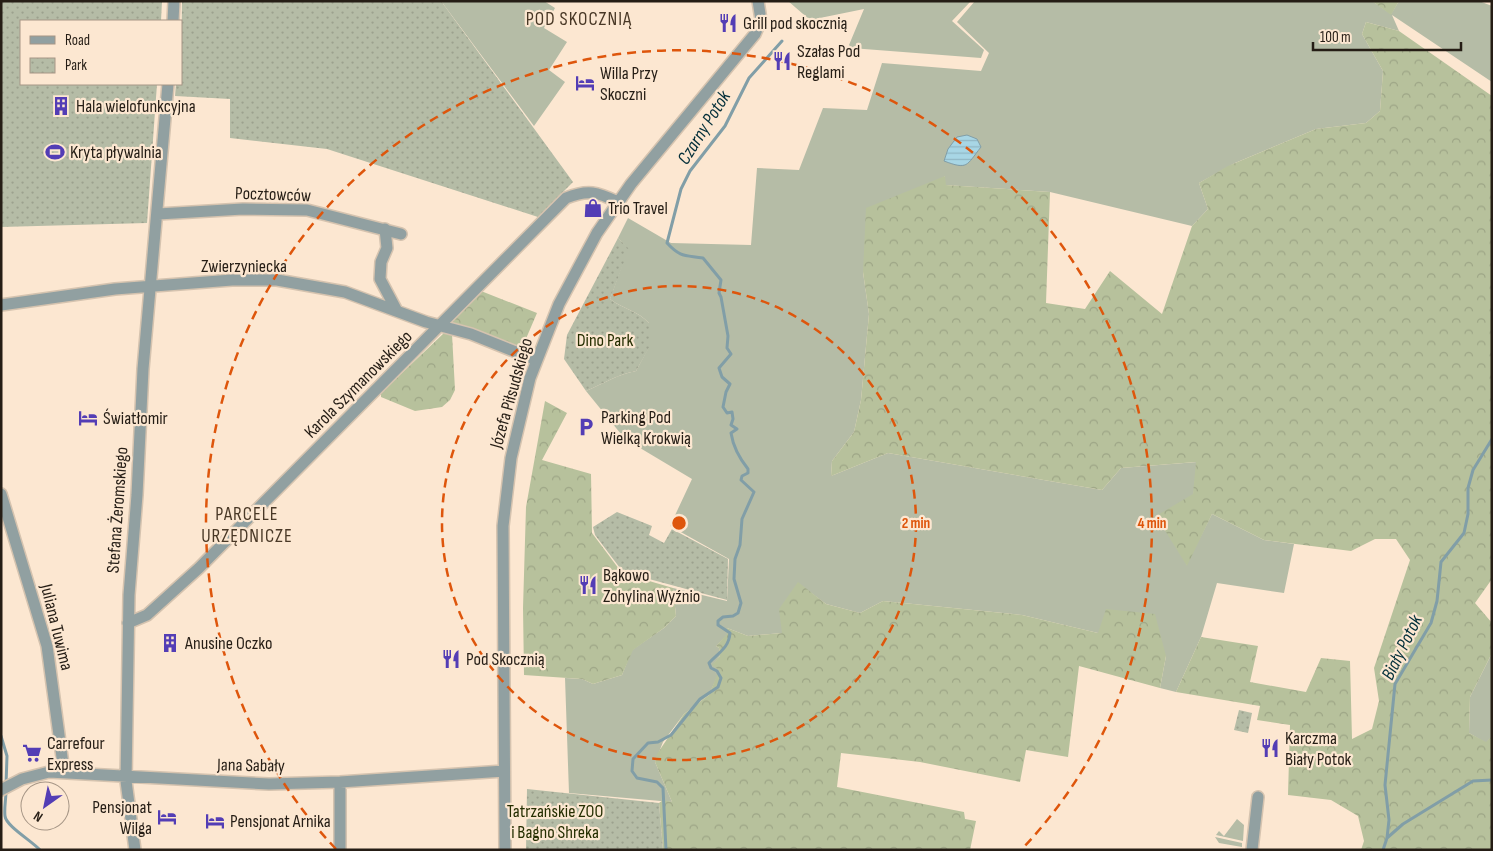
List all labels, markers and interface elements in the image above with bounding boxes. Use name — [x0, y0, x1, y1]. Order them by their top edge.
district label: POD SKOCZNIĄ — [526, 8, 632, 31]
restaurant icon: Grill pod skocznią — [717, 12, 739, 34]
place label: Grill pod skocznią — [743, 13, 847, 34]
legend — [20, 20, 182, 85]
scale bar — [1313, 20, 1460, 52]
text: 100 m — [1320, 28, 1351, 47]
text: Road — [65, 31, 90, 50]
place label: Szałas Pod Reglami — [797, 41, 860, 83]
restaurant icon: Szałas Pod Reglami — [771, 50, 793, 72]
text: Park — [65, 56, 87, 75]
place label: Willa Przy Skoczni — [600, 63, 658, 105]
hotel icon: Willa Przy Skoczni — [574, 72, 596, 94]
water label: Czarny Potok — [673, 86, 736, 169]
building icon: Hala wielofunkcyjna — [50, 95, 72, 117]
place label: Hala wielofunkcyjna — [76, 96, 196, 117]
sports icon: Kryta pływalnia — [44, 141, 66, 163]
place label: Kryta pływalnia — [70, 142, 162, 163]
street label: Pocztowców — [235, 183, 311, 206]
shop icon: Trio Travel — [582, 197, 604, 219]
place label: Trio Travel — [608, 198, 668, 219]
street label: Zwierzyniecka — [201, 256, 287, 277]
street label: Karola Szymanowskiego — [300, 326, 417, 443]
park label: Dino Park — [577, 330, 633, 351]
street label: Józefa Piłsudskiego — [485, 336, 537, 452]
hotel icon: Światłomir — [77, 407, 99, 429]
place label: Parking Pod Wielką Krokwią — [601, 407, 691, 449]
place label: Światłomir — [103, 408, 168, 429]
parking icon: Parking Pod Wielką Krokwią — [575, 416, 597, 438]
street label: Stefana Żeromskiego — [103, 446, 132, 574]
district label: PARCELE URZĘDNICZE — [201, 503, 293, 548]
centre of rings — [670, 514, 688, 532]
text: 2 min — [902, 514, 930, 533]
text: 4 min — [1138, 514, 1166, 533]
place label: Bąkowo Zohylina Wyźnio — [603, 565, 700, 607]
restaurant icon: Bąkowo Zohylina Wyźnio — [577, 574, 599, 596]
street label: Juliana Tuwima — [35, 581, 77, 673]
water label: Biały Potok — [1377, 611, 1428, 684]
building icon: Anusine Oczko — [159, 632, 181, 654]
place label: Anusine Oczko — [184, 633, 272, 654]
restaurant icon: Pod Skocznią — [440, 648, 462, 670]
place label: Pod Skocznią — [466, 649, 545, 670]
place label: Karczma Biały Potok — [1285, 728, 1352, 770]
place label: Carrefour Express — [47, 733, 105, 775]
restaurant icon: Karczma Biały Potok — [1259, 737, 1281, 759]
supermarket icon: Carrefour Express — [21, 742, 43, 764]
street label: Jana Sabały — [216, 754, 285, 777]
north arrow — [20, 781, 70, 831]
place label: Pensjonat Wilga — [92, 797, 152, 839]
park label: Tatrzańskie ZOO i Bagno Shreka — [507, 801, 603, 843]
hotel icon: Pensjonat Wilga — [156, 806, 178, 828]
text: N — [30, 807, 46, 826]
hotel icon: Pensjonat Arnika — [204, 810, 226, 832]
place label: Pensjonat Arnika — [230, 811, 331, 832]

